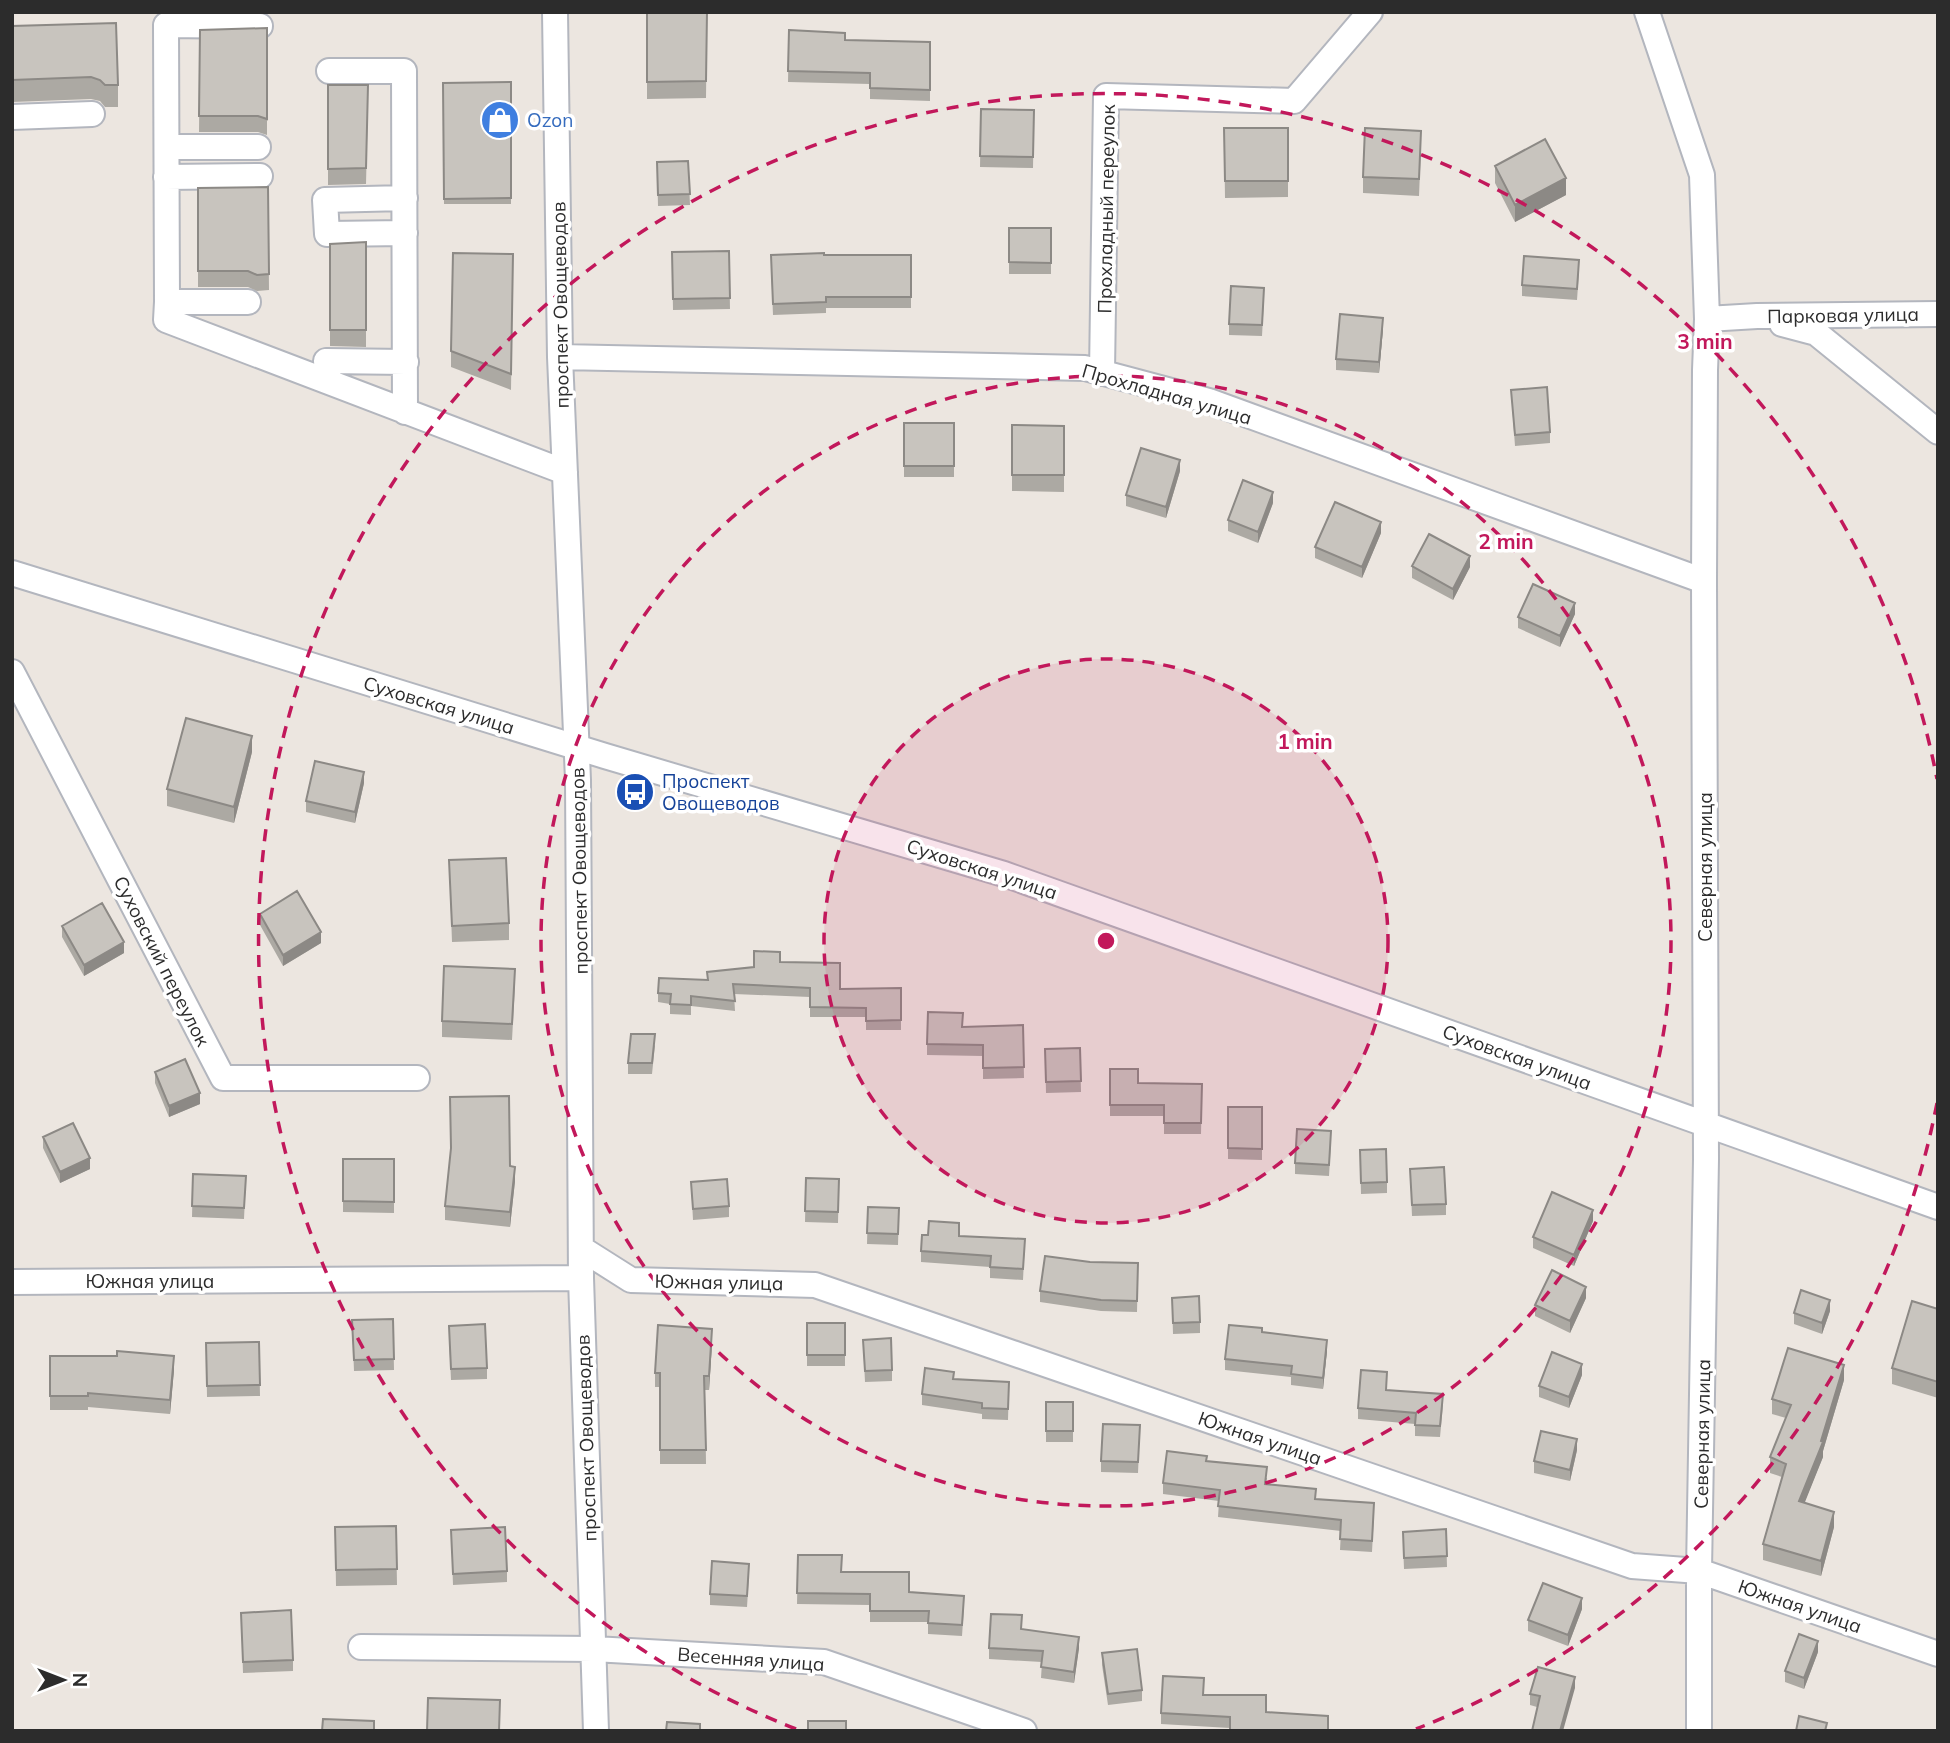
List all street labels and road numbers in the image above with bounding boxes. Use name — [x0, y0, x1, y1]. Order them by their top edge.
street label: Прохладный переулок — [1092, 103, 1120, 314]
street label: проспект Овощеводов — [546, 201, 574, 409]
street label: Парковая улица — [1767, 302, 1919, 328]
street label: Прохладная улица — [1079, 358, 1255, 430]
street label: Суховская улица — [361, 671, 517, 739]
street label: проспект Овощеводов — [565, 767, 593, 975]
street label: Северная улица — [1693, 792, 1717, 942]
street label: Суховская улица — [904, 833, 1060, 905]
street label: Суховский переулок — [109, 872, 216, 1051]
street label: Суховская улица — [1439, 1019, 1595, 1095]
street label: Южная улица — [86, 1269, 214, 1293]
street label: Южная улица — [654, 1269, 784, 1295]
street label: проспект Овощеводов — [570, 1334, 602, 1542]
street label: Северная улица — [1689, 1359, 1715, 1509]
street label: Южная улица — [1195, 1406, 1325, 1470]
street label: Южная улица — [1735, 1574, 1865, 1638]
street label: Весенняя улица — [677, 1642, 825, 1676]

